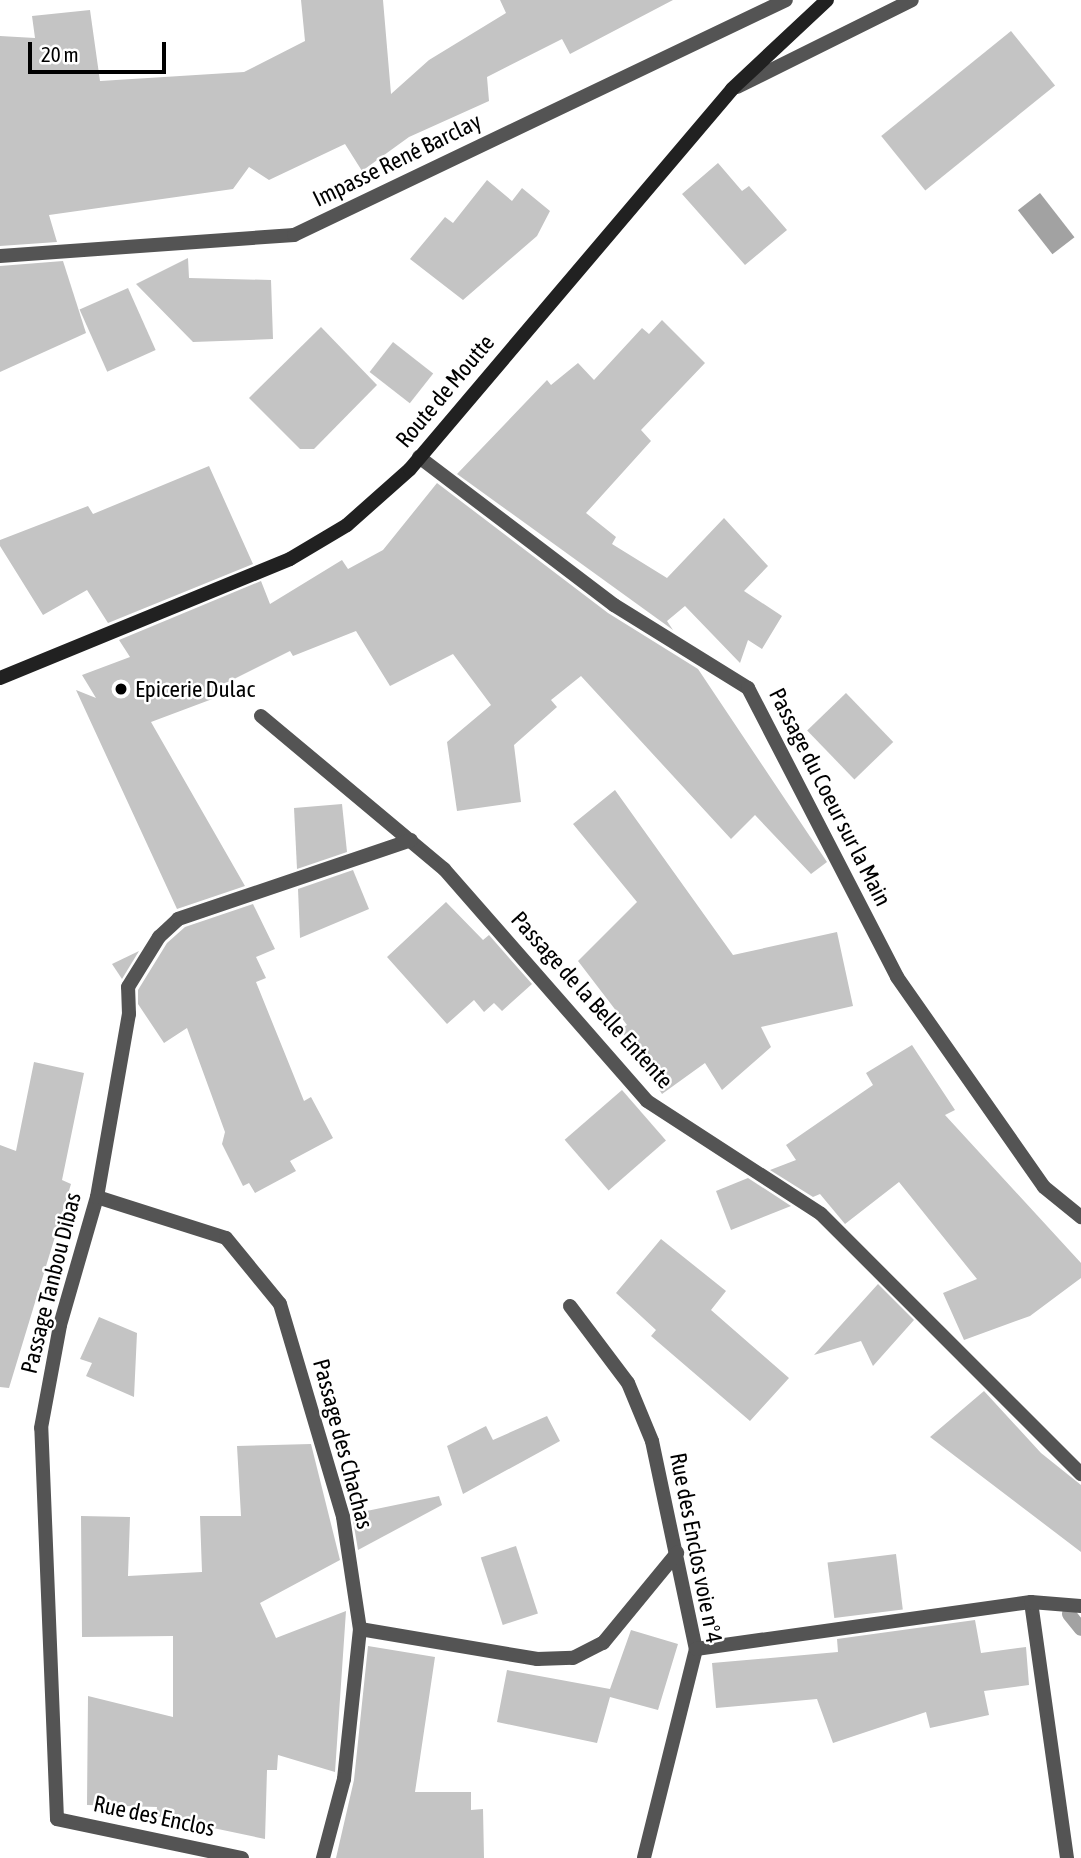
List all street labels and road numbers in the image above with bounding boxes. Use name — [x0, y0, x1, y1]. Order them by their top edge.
street label: Impasse René Barclay — [308, 107, 486, 213]
street label: Route de Moutte — [390, 329, 500, 453]
street label: Passage du Coeur sur la Main — [763, 683, 897, 911]
street label: Passage de la Belle Entente — [505, 906, 679, 1094]
street label: Passage Tanbou Dibas — [15, 1190, 87, 1376]
street label: Passage des Chachas — [307, 1356, 379, 1532]
street label: Rue des Enclos voie n°4 — [664, 1450, 728, 1646]
street label: Rue des Enclos — [91, 1790, 217, 1842]

